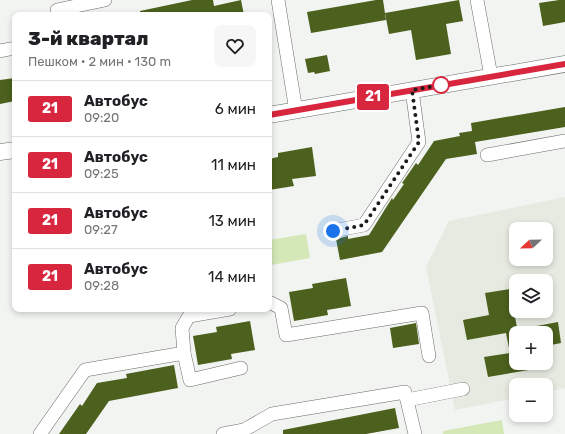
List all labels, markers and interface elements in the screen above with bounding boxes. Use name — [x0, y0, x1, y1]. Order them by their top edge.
button: heart — [214, 25, 256, 67]
text: 3-й квартал — [28, 27, 148, 50]
text: Пешком · 2 мин · 130 m — [28, 54, 171, 69]
unlabelled marker — [432, 76, 450, 94]
line badge: 21 — [355, 84, 391, 110]
text: 21 — [365, 88, 381, 105]
text: Автобус — [84, 92, 148, 110]
text: 21 — [42, 100, 58, 117]
text: 6 мин — [215, 100, 256, 118]
text: 09:20 — [84, 110, 119, 125]
text: Автобус — [84, 148, 148, 166]
text: 21 — [42, 156, 58, 173]
text: 11 мин — [211, 156, 256, 174]
text: 09:25 — [84, 166, 119, 181]
text: Автобус — [84, 204, 148, 222]
text: 21 — [42, 212, 58, 229]
text: 13 мин — [208, 212, 256, 230]
your location — [323, 221, 343, 241]
text: 09:27 — [84, 222, 118, 237]
north arrow — [509, 222, 553, 266]
map controls — [509, 222, 553, 422]
text: Автобус — [84, 260, 148, 278]
text: 21 — [42, 268, 58, 285]
text: 14 мин — [208, 268, 256, 286]
button: layers — [509, 274, 553, 318]
text: 09:28 — [84, 278, 119, 293]
button: + — [509, 326, 553, 370]
button: − — [509, 378, 553, 422]

